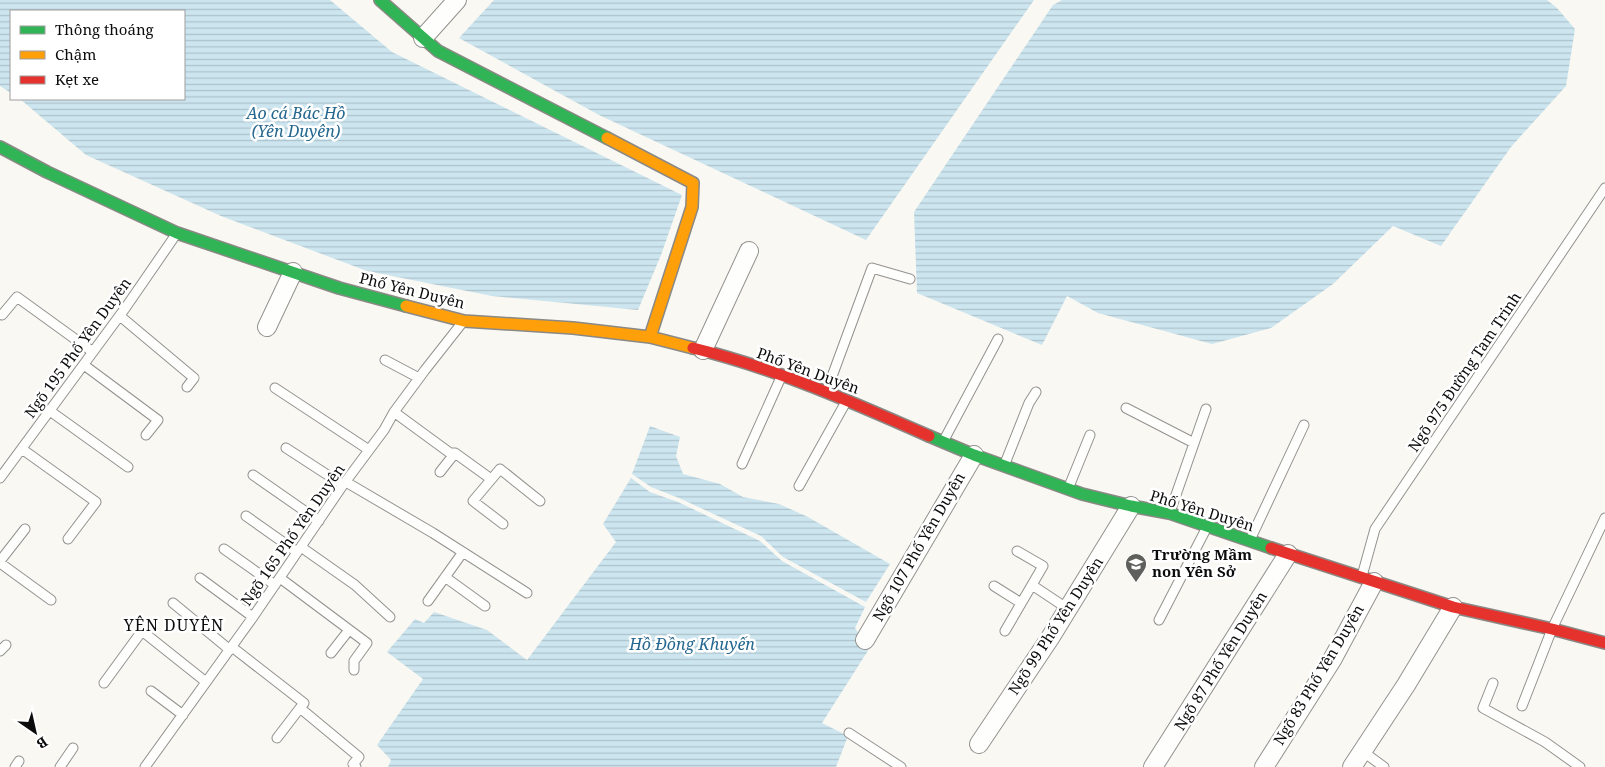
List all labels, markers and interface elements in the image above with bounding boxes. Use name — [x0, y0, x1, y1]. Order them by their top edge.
legend — [10, 10, 185, 100]
text: Thông thoáng — [55, 19, 154, 39]
text: Chậm — [55, 44, 96, 64]
text: Kẹt xe — [55, 69, 99, 89]
water label: Ao cá Bác Hồ (Yên Duyên) — [245, 102, 346, 142]
street label: Phố Yên Duyên — [358, 267, 467, 313]
street label: Ngõ 195 Phố Yên Duyên — [19, 273, 135, 422]
street label: Ngõ 975 Đường Tam Trinh — [1403, 287, 1525, 455]
street label: Phố Yên Duyên — [754, 342, 863, 398]
street label: Ngõ 165 Phố Yên Duyên — [236, 459, 349, 609]
street label: Ngõ 107 Phố Yên Duyên — [867, 468, 969, 625]
street label: Phố Yên Duyên — [1148, 485, 1257, 535]
place label: Trường Mầm non Yên Sở — [1152, 544, 1252, 581]
street label: Ngõ 99 Phố Yên Duyên — [1003, 552, 1107, 698]
school or university icon: Trường Mầm non Yên Sở — [1124, 552, 1148, 583]
street label: Ngõ 87 Phố Yên Duyên — [1169, 587, 1271, 734]
street label: Ngõ 83 Phố Yên Duyên — [1268, 600, 1368, 748]
district label: YÊN DUYÊN — [123, 614, 224, 636]
water label: Hồ Đồng Khuyến — [628, 633, 755, 655]
north arrow — [10, 707, 60, 757]
text: B — [33, 733, 52, 754]

